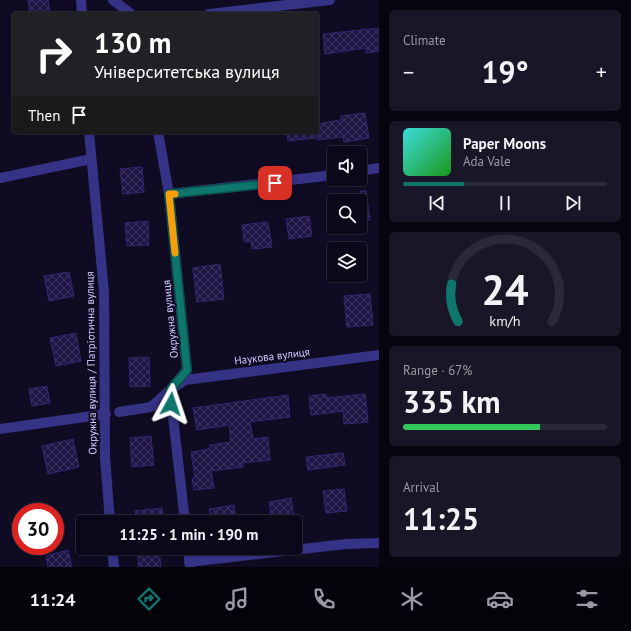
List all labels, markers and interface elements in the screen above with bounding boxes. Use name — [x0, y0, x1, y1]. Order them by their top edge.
text: 130 m — [94, 24, 171, 61]
icon: right — [28, 28, 80, 80]
text: Climate — [403, 32, 446, 49]
text: 19° — [481, 52, 529, 91]
text: − — [403, 58, 414, 86]
text: + — [596, 58, 607, 86]
text: Університетська вулиця — [94, 60, 280, 83]
icon: arrive — [68, 104, 90, 126]
text: Then — [28, 106, 60, 125]
text: Paper Moons — [463, 134, 546, 153]
map controls — [327, 146, 367, 282]
button: sound — [327, 146, 367, 186]
text: Ada Vale — [463, 153, 511, 170]
pin — [258, 166, 292, 200]
icon: arrive — [264, 172, 286, 194]
icon: previous — [426, 192, 448, 214]
icon: pause — [494, 192, 516, 214]
icon: next — [562, 192, 584, 214]
button: search — [327, 194, 367, 234]
button: layers — [327, 242, 367, 282]
text: 24 — [481, 262, 529, 315]
street label: Окружна вулиця / Патріотична вулиця — [82, 271, 100, 455]
street label: Окружна вулиця — [159, 279, 181, 359]
text: km/h — [489, 310, 521, 329]
street label: Наукова вулиця — [233, 344, 311, 368]
text: Range · 67% — [403, 362, 472, 379]
text: 335 km — [403, 382, 501, 421]
position arrow — [150, 383, 192, 425]
text: Arrival — [403, 479, 439, 496]
text: 11:25 — [403, 499, 479, 538]
speed limit sign: 30 — [12, 503, 64, 555]
text: 11:25 · 1 min · 190 m — [120, 525, 258, 544]
icon: directions — [135, 585, 163, 613]
icon: music — [223, 585, 251, 613]
icon: phone — [310, 585, 338, 613]
icon: climate — [398, 585, 426, 613]
icon: car — [486, 585, 514, 613]
icon: filters — [573, 585, 601, 613]
text: 11:24 — [30, 588, 75, 611]

